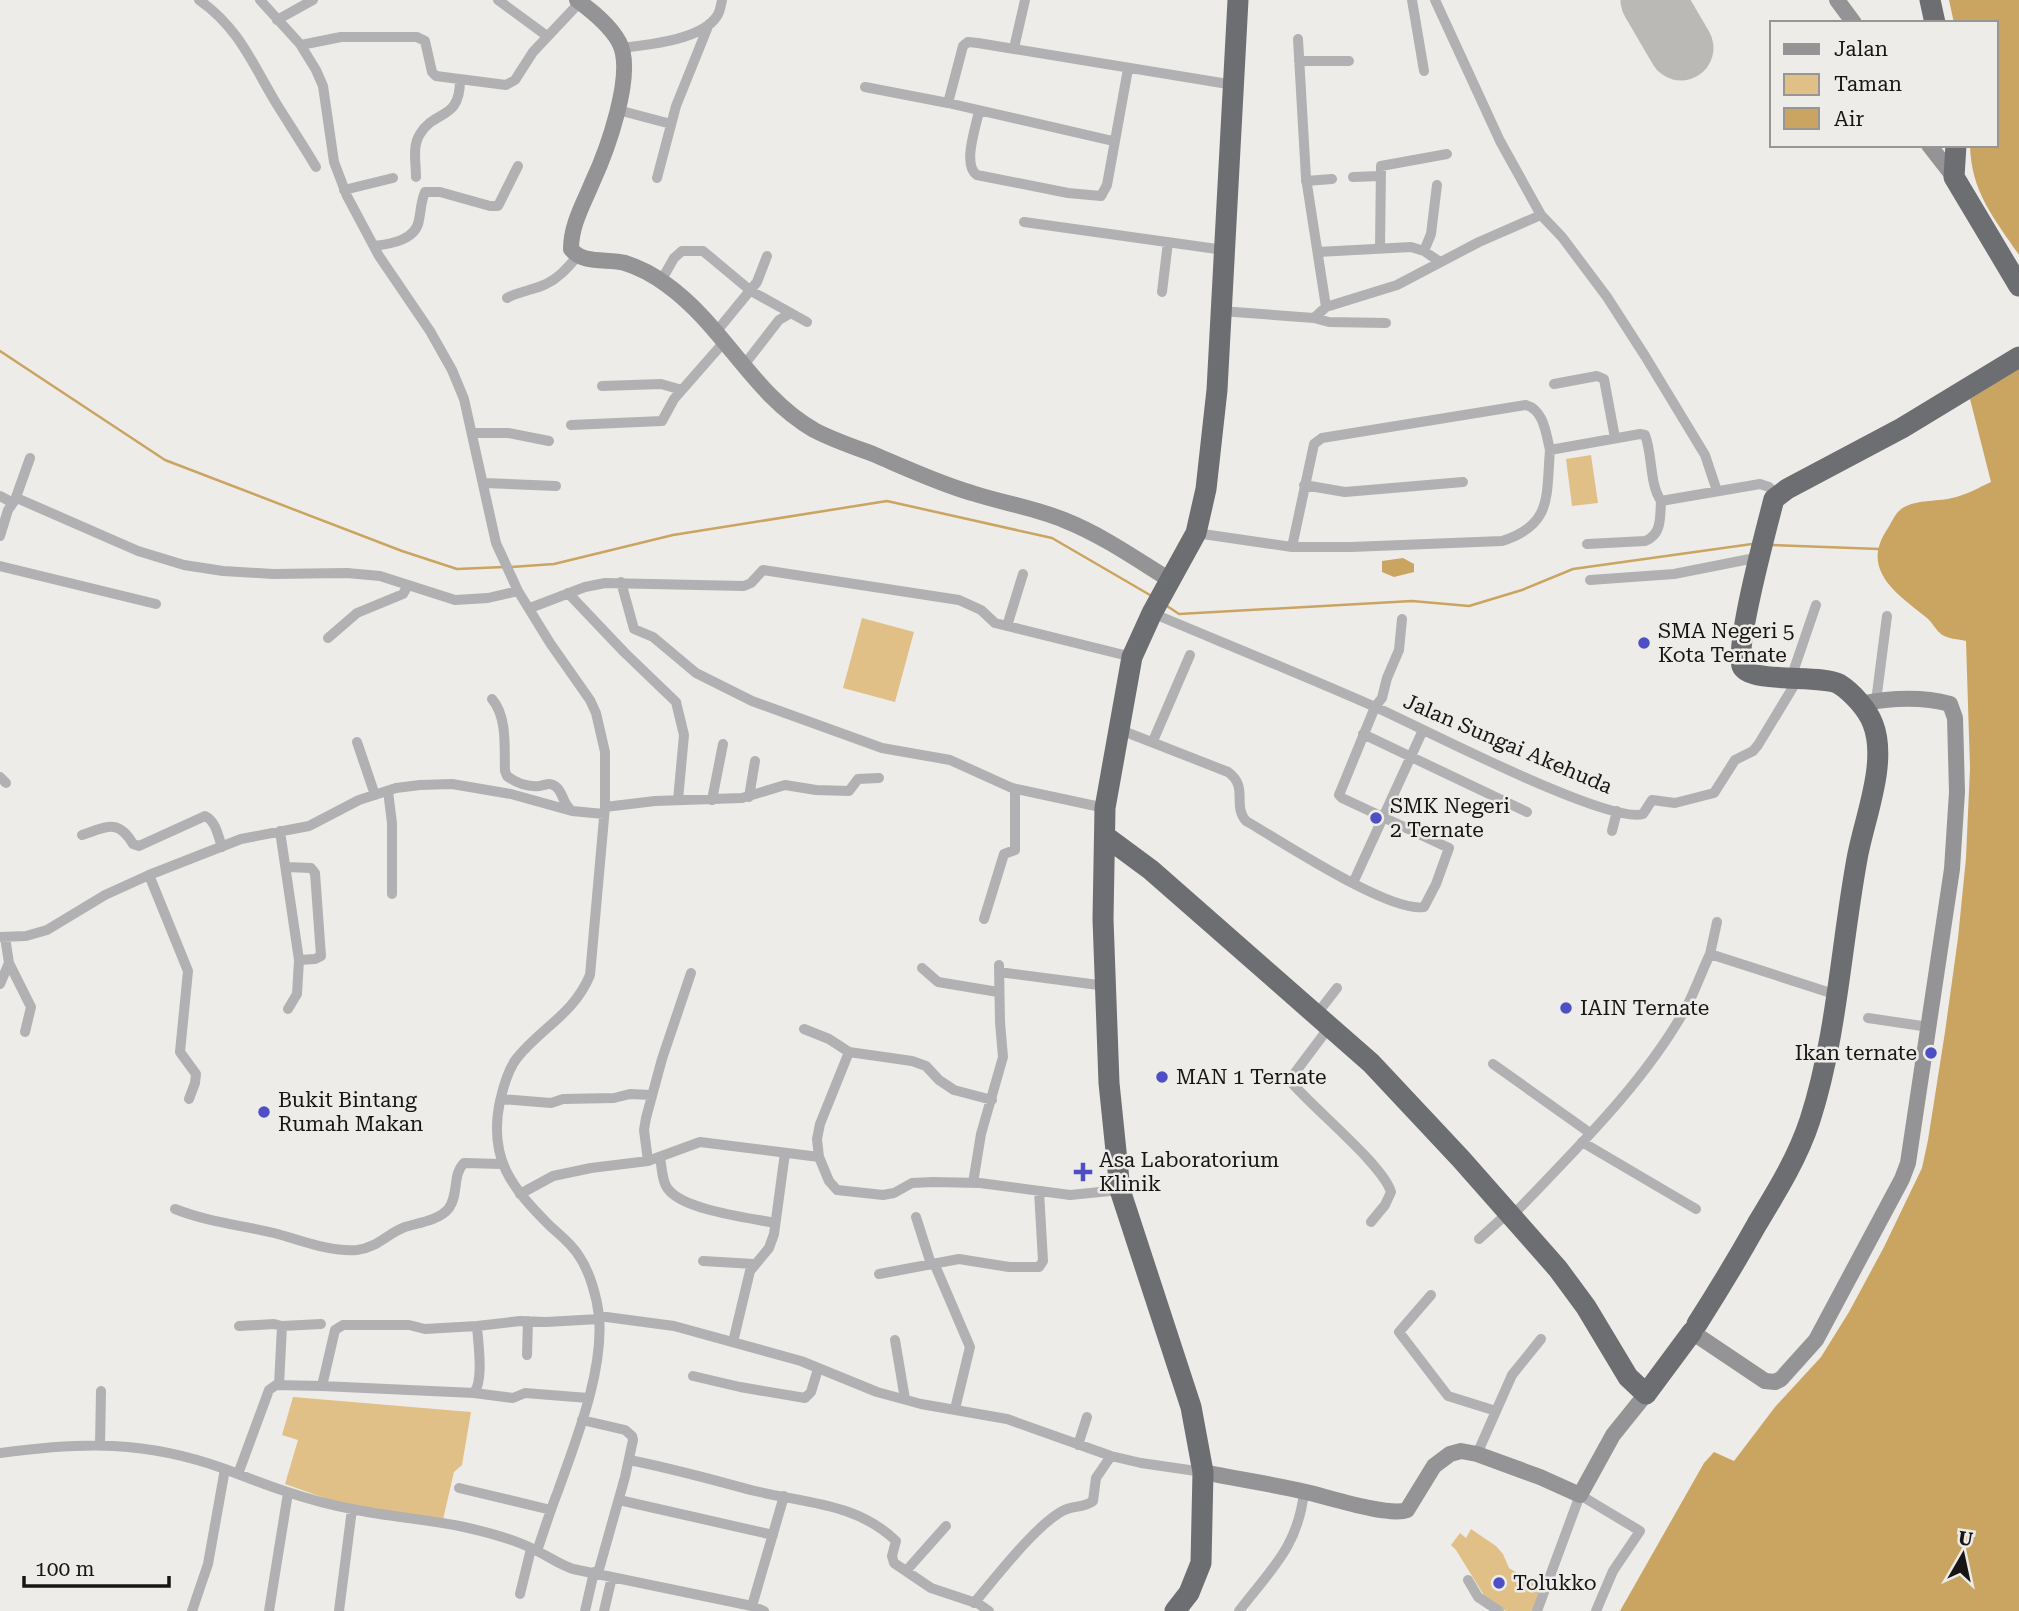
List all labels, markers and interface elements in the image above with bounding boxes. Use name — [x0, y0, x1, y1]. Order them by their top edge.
legend — [1770, 21, 1998, 147]
text: Jalan — [1834, 37, 1889, 61]
text: Taman — [1834, 72, 1903, 96]
text: Air — [1834, 107, 1864, 131]
place label: SMA Negeri 5 Kota Ternate — [1658, 619, 1794, 667]
marker: SMA Negeri 5 Kota Ternate — [1636, 635, 1652, 651]
street label: Jalan Sungai Akehuda — [1400, 689, 1617, 799]
place label: SMK Negeri 2 Ternate — [1390, 794, 1510, 842]
marker: SMK Negeri 2 Ternate — [1368, 810, 1384, 826]
place label: IAIN Ternate — [1580, 996, 1709, 1020]
marker: IAIN Ternate — [1558, 1000, 1574, 1016]
place label: Ikan ternate — [1795, 1041, 1917, 1065]
marker: Ikan ternate — [1923, 1045, 1939, 1061]
place label: MAN 1 Ternate — [1176, 1065, 1327, 1089]
marker: MAN 1 Ternate — [1154, 1069, 1170, 1085]
place label: Bukit Bintang Rumah Makan — [278, 1088, 424, 1136]
marker: Bukit Bintang Rumah Makan — [256, 1104, 272, 1120]
place label: Asa Laboratorium Klinik — [1099, 1148, 1279, 1196]
marker: Asa Laboratorium Klinik — [1073, 1162, 1093, 1182]
north arrow — [1928, 1520, 1998, 1590]
text: U — [1957, 1526, 1975, 1551]
scale bar — [24, 1544, 170, 1588]
text: 100 m — [35, 1557, 95, 1581]
place label: Tolukko — [1513, 1571, 1597, 1595]
marker: Tolukko — [1491, 1575, 1507, 1591]

